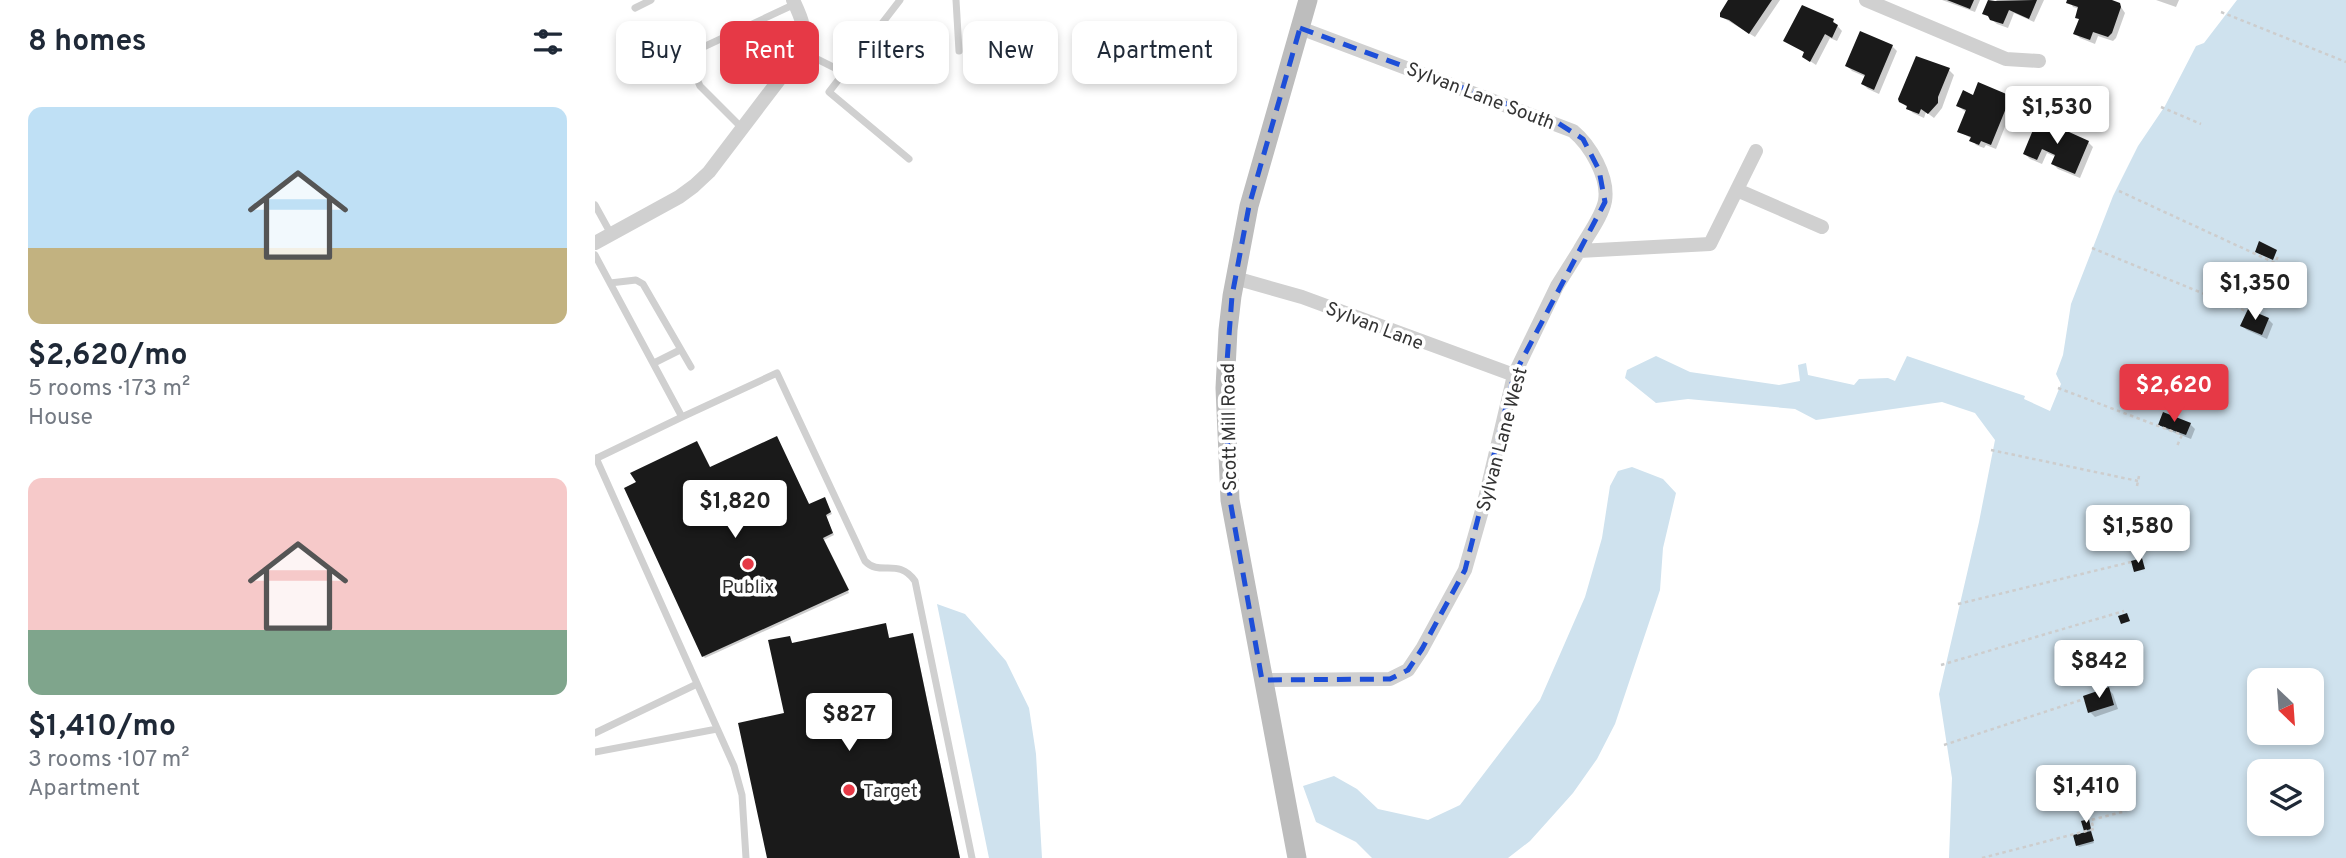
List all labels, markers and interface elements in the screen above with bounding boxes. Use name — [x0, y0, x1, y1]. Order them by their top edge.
chip: Buy — [616, 21, 706, 84]
chip: Rent — [720, 21, 819, 84]
chip: Filters — [833, 21, 949, 84]
chip: New — [963, 21, 1058, 84]
chip: Apartment — [1072, 21, 1237, 84]
icon: filters — [529, 23, 567, 61]
text: 8 homes — [28, 24, 147, 61]
street label: Sylvan Lane South — [1403, 58, 1558, 136]
pin: $1,530 — [2000, 86, 2114, 146]
text: $1,530 — [2021, 94, 2093, 123]
icon: home — [235, 152, 361, 278]
pin: $1,350 — [2198, 262, 2312, 322]
text: $1,350 — [2219, 270, 2291, 299]
street label: Sylvan Lane — [1322, 297, 1427, 357]
text: $2,620/mo — [28, 338, 188, 375]
street label: Scott Mill Road — [1217, 363, 1243, 491]
pin: $2,620 — [2117, 364, 2231, 424]
street label: Sylvan Lane West — [1472, 365, 1534, 514]
text: $2,620 — [2136, 372, 2213, 401]
text: 5 rooms · 173 m² — [28, 375, 190, 404]
text: House — [28, 404, 93, 433]
pin: $1,820 — [678, 480, 792, 540]
text: $1,820 — [699, 488, 771, 517]
pin: $1,580 — [2081, 505, 2195, 565]
text: $1,580 — [2102, 513, 2174, 542]
icon: home — [235, 523, 361, 649]
marker: Publix — [740, 556, 756, 572]
place label: Publix — [722, 576, 775, 600]
pin: $842 — [2058, 640, 2140, 700]
text: $842 — [2070, 648, 2128, 677]
north arrow — [2247, 668, 2324, 746]
map controls — [2247, 668, 2324, 836]
pin: $827 — [808, 694, 890, 753]
text: $827 — [822, 701, 876, 730]
text: $1,410/mo — [28, 709, 176, 746]
text: 3 rooms · 107 m² — [28, 746, 190, 775]
button: layers — [2247, 759, 2324, 836]
pin: $1,410 — [2029, 766, 2143, 825]
text: $1,410 — [2052, 773, 2120, 802]
text: Apartment — [28, 775, 140, 804]
place label: Target — [863, 780, 918, 804]
marker: Target — [841, 782, 857, 798]

